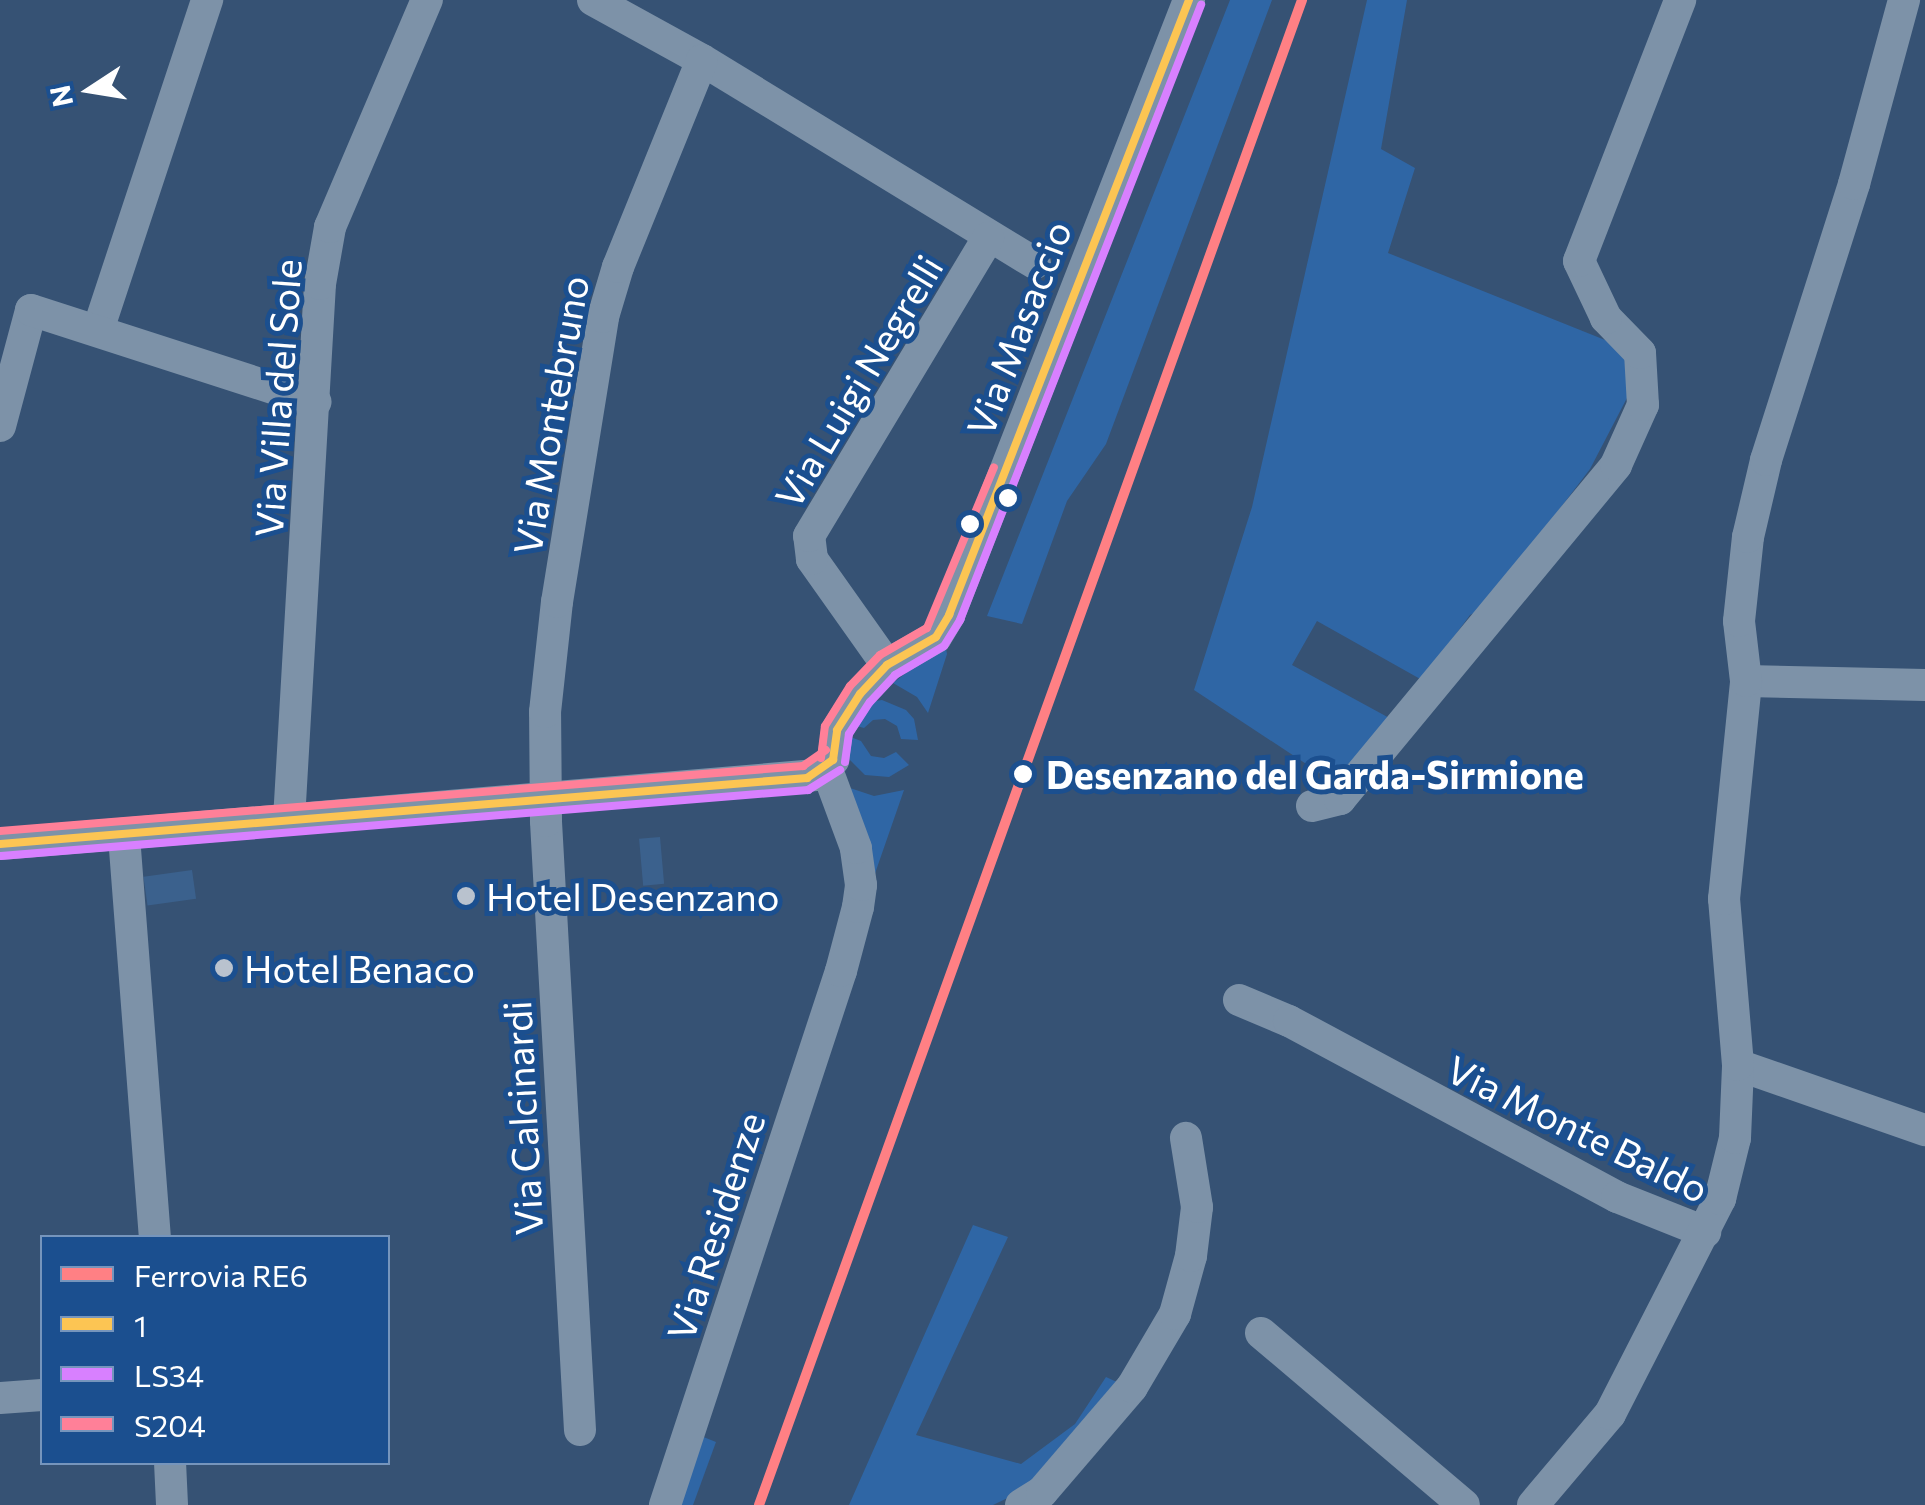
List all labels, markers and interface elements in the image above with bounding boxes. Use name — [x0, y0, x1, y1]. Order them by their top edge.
north arrow — [40, 40, 140, 140]
text: N — [42, 82, 79, 110]
street label: Via Masaccio — [956, 214, 1080, 442]
street label: Via Luigi Negrelli — [765, 247, 951, 515]
street label: Via Villa del Sole — [245, 257, 309, 539]
street label: Via Montebruno — [503, 272, 597, 558]
unlabelled marker — [998, 488, 1018, 508]
unlabelled marker — [960, 514, 980, 534]
place label: Desenzano del Garda-Sirmione — [1046, 751, 1584, 797]
marker: Desenzano del Garda-Sirmione — [1010, 761, 1036, 787]
place label: Hotel Desenzano — [486, 873, 780, 919]
marker: Hotel Desenzano — [455, 885, 477, 907]
place label: Hotel Benaco — [244, 945, 475, 991]
marker: Hotel Benaco — [213, 957, 235, 979]
street label: Via Calcinardi — [493, 999, 551, 1237]
street label: Via Monte Baldo — [1440, 1045, 1716, 1211]
street label: Via Residenze — [657, 1106, 773, 1346]
legend — [40, 1235, 390, 1465]
text: Ferrovia RE6 — [134, 1256, 308, 1293]
text: 1 — [134, 1306, 147, 1343]
text: LS34 — [134, 1356, 204, 1393]
text: S204 — [134, 1406, 206, 1443]

